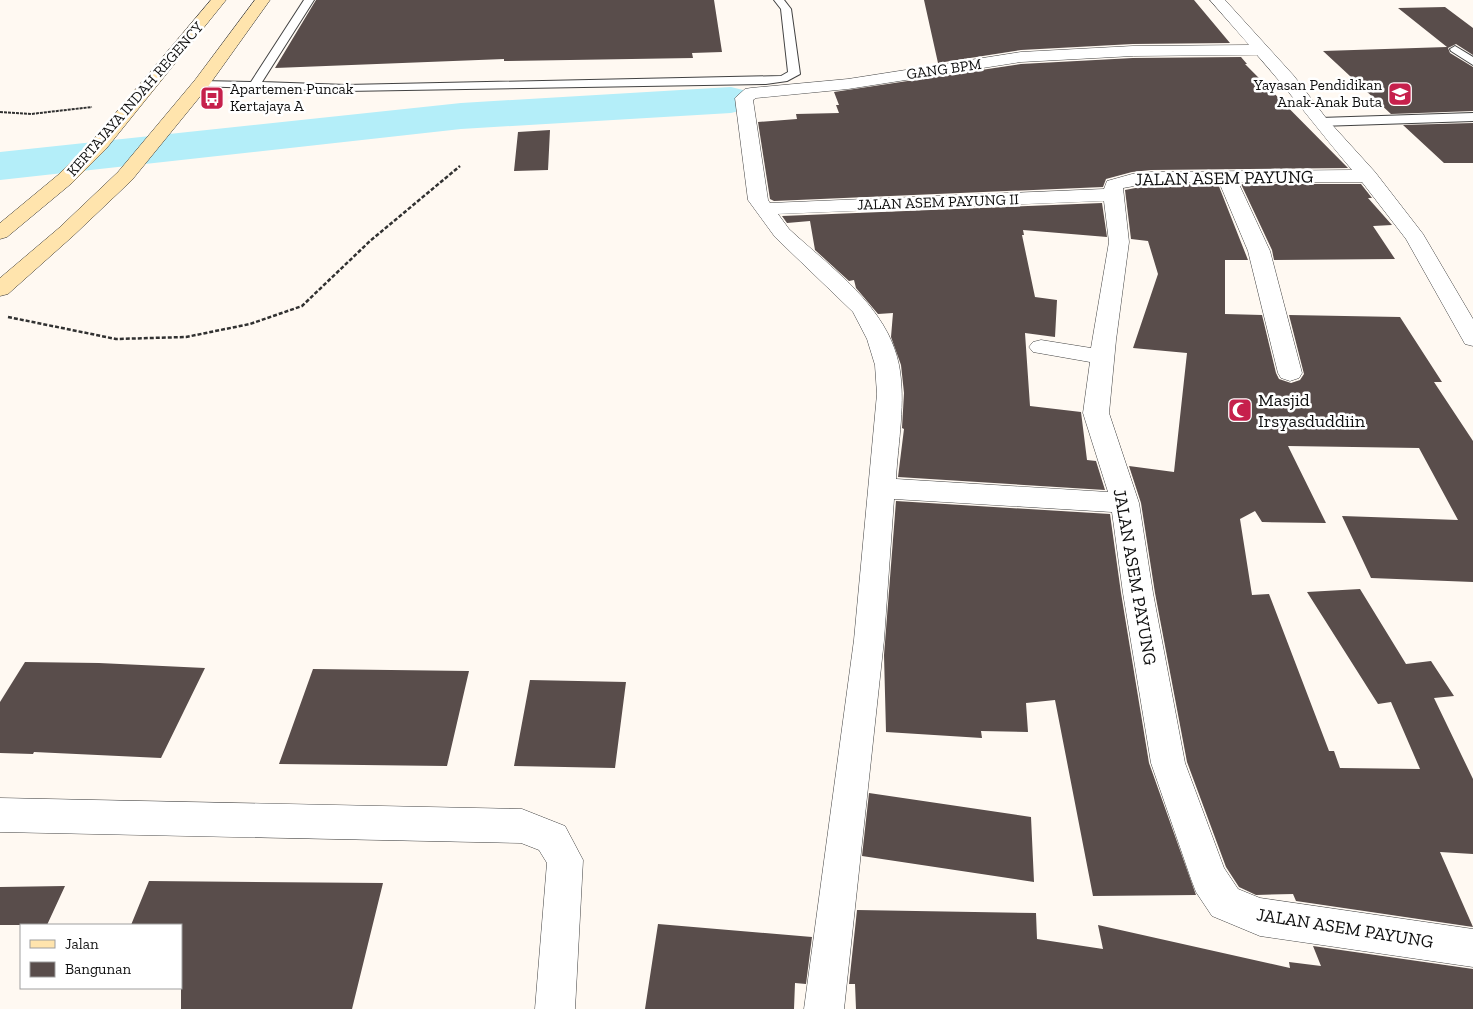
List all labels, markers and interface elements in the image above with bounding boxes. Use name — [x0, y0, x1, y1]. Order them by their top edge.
street label: KERTAJAYA INDAH REGENCY — [63, 17, 208, 180]
street label: GANG BPM — [905, 55, 983, 83]
place label: Yayasan Pendidikan Anak-Anak Buta — [1253, 76, 1382, 111]
place label: Apartemen Puncak Kertajaya A — [230, 80, 354, 115]
school or university icon: Yayasan Pendidikan Anak-Anak Buta — [1387, 81, 1413, 107]
bus stop icon: Apartemen Puncak Kertajaya A — [199, 85, 225, 111]
street label: JALAN ASEM PAYUNG — [1135, 165, 1313, 191]
street label: JALAN ASEM PAYUNG II — [857, 190, 1019, 214]
place label: Masjid Irsyasduddiin — [1258, 389, 1366, 432]
mosque icon: Masjid Irsyasduddiin — [1227, 397, 1253, 423]
street label: JALAN ASEM PAYUNG — [1109, 487, 1161, 667]
street label: JALAN ASEM PAYUNG — [1255, 903, 1435, 953]
legend — [20, 924, 182, 989]
text: Jalan — [65, 935, 99, 953]
text: Bangunan — [65, 960, 131, 978]

